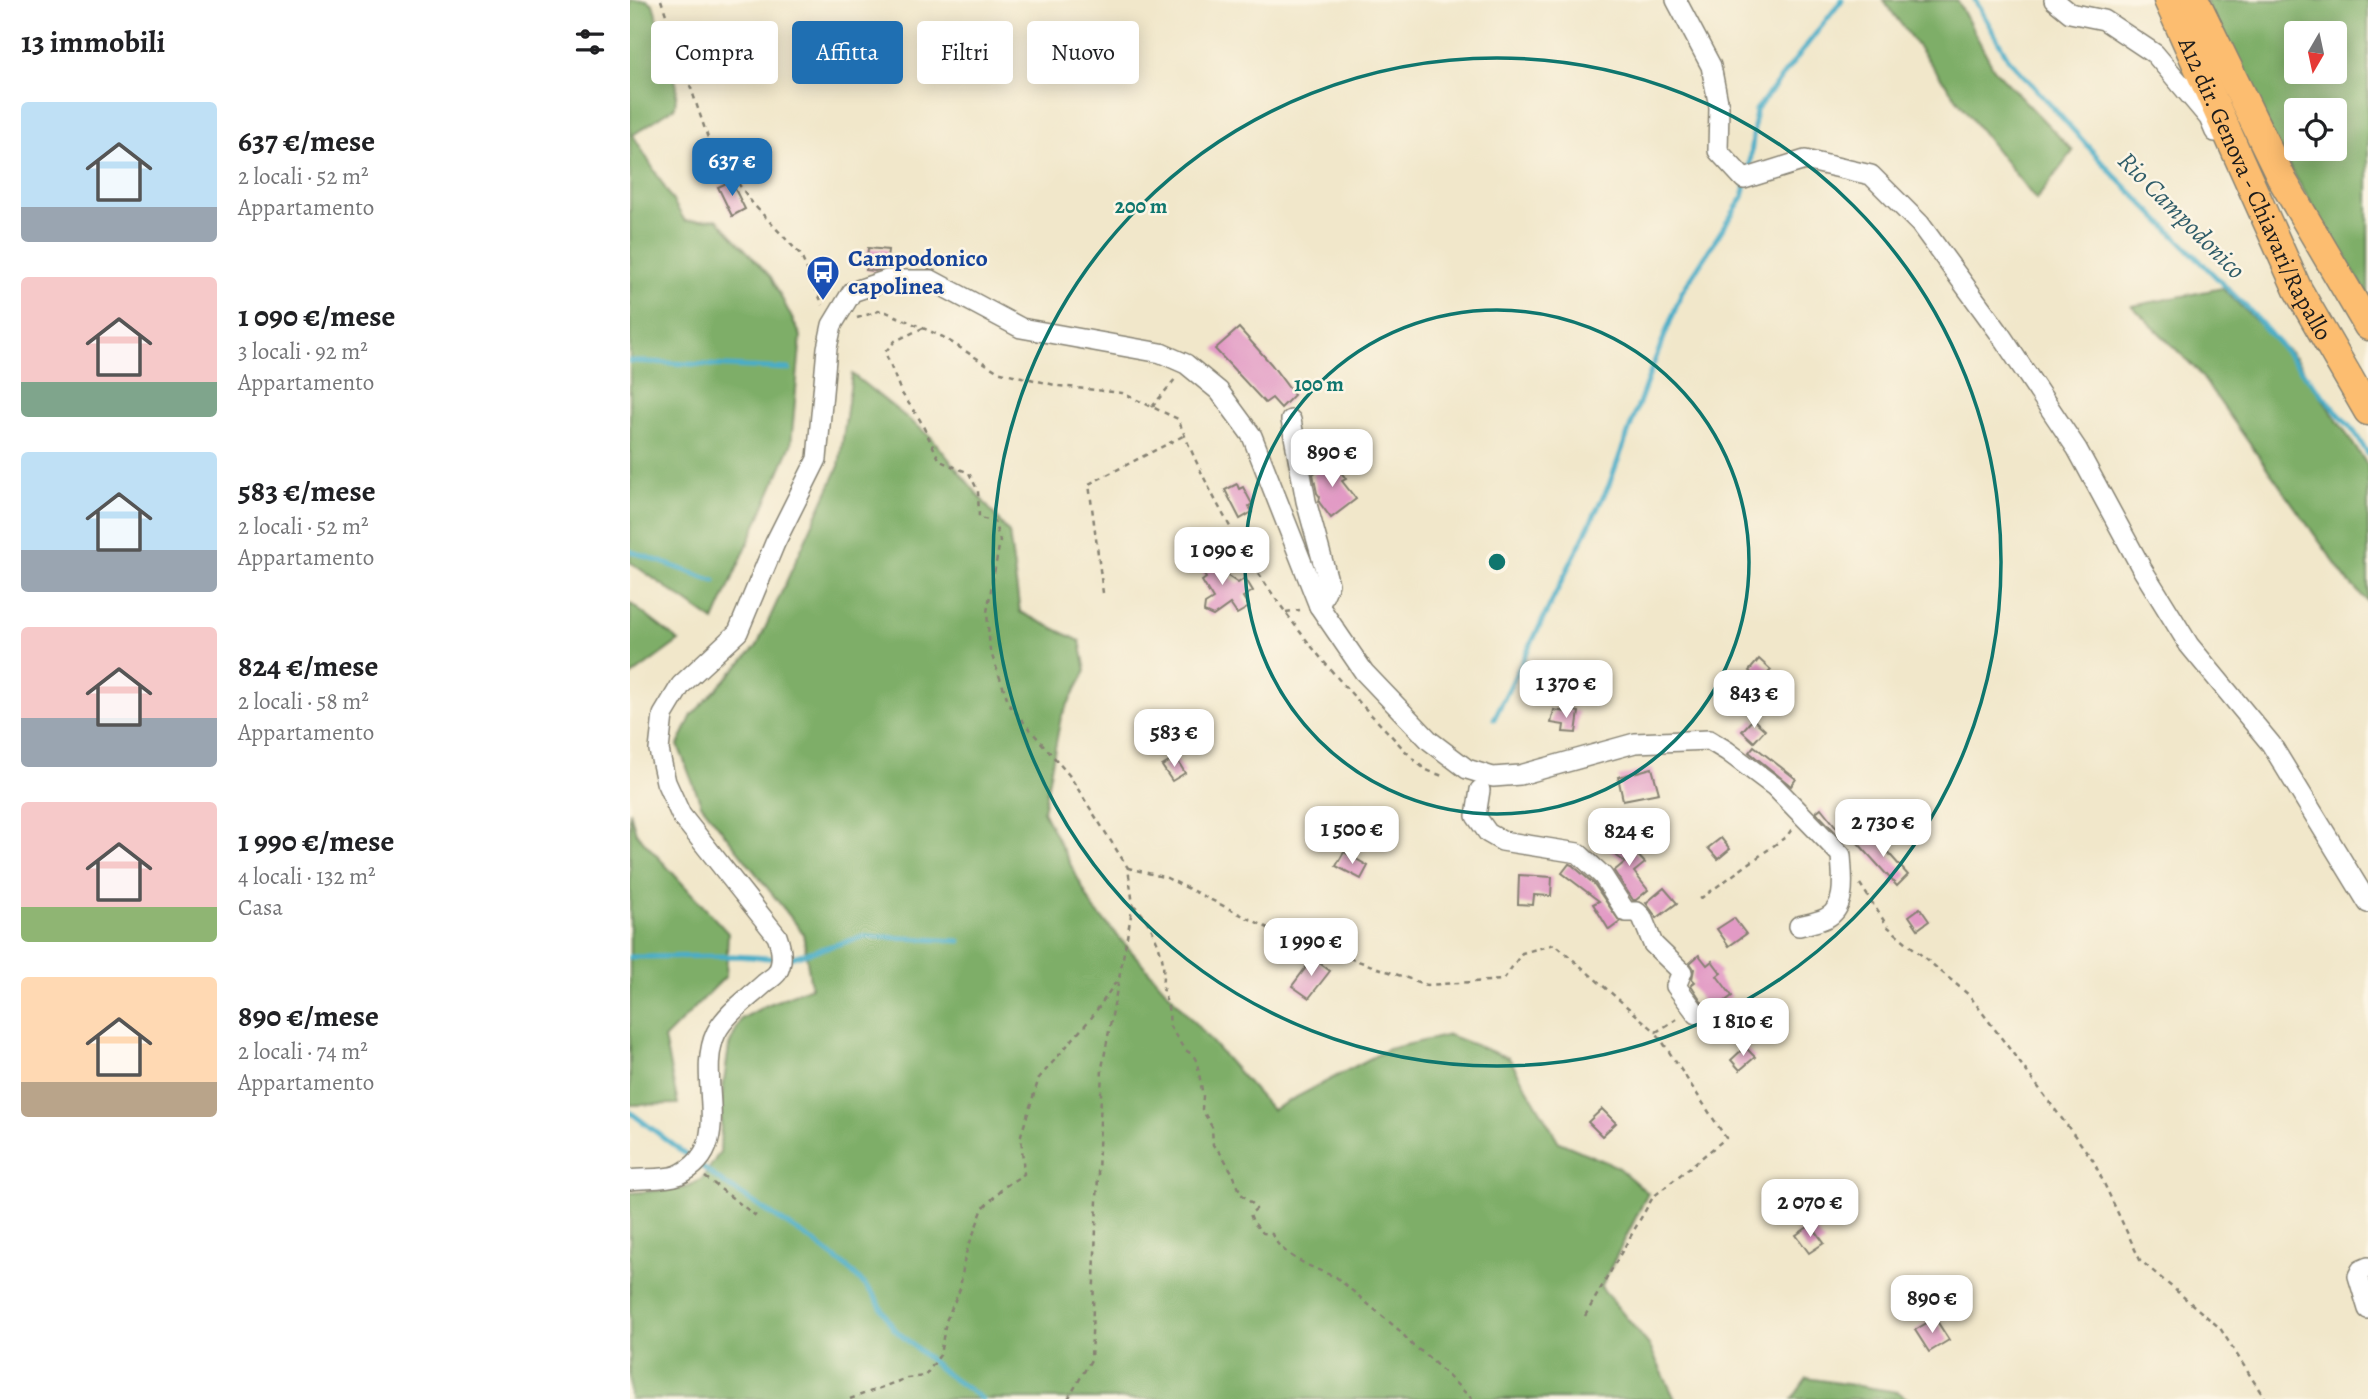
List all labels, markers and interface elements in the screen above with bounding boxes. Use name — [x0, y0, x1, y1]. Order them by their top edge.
chip: Compra — [651, 21, 778, 84]
chip: Affitta — [792, 21, 903, 84]
chip: Filtri — [917, 21, 1013, 84]
chip: Nuovo — [1027, 21, 1139, 84]
north arrow — [2284, 21, 2347, 84]
map controls — [2284, 21, 2347, 161]
text: 13 immobili — [21, 22, 165, 62]
icon: filters — [571, 23, 609, 61]
street label: A12 dir. Genova - Chiavari/Rapallo — [2170, 31, 2340, 346]
button: locate — [2284, 98, 2347, 161]
text: 637 €/mese — [238, 121, 375, 161]
icon: home — [77, 130, 161, 214]
pin: 637 € — [683, 138, 781, 198]
water label: Rio Campodonico — [2110, 144, 2253, 287]
text: 637 € — [708, 145, 756, 176]
text: 2 locali · 52 m² — [238, 161, 369, 192]
text: Appartamento — [238, 192, 374, 223]
text: 200 m — [1115, 192, 1168, 220]
place label: Campodonico capolinea — [848, 242, 988, 302]
bus stop icon: Campodonico capolinea — [804, 253, 842, 302]
text: 1 090 €/mese — [238, 296, 395, 336]
icon: home — [77, 305, 161, 389]
text: 3 locali · 92 m² — [238, 336, 368, 367]
text: Appartamento — [238, 367, 374, 398]
text: 100 m — [1294, 370, 1344, 398]
pin: 890 € — [1283, 430, 1381, 489]
text: 890 € — [1307, 436, 1357, 467]
text: 583 €/mese — [238, 471, 376, 511]
icon: home — [77, 480, 161, 564]
text: 2 locali · 52 m² — [238, 511, 369, 542]
pin: 1 090 € — [1157, 528, 1287, 587]
text: 1 090 € — [1190, 534, 1254, 565]
text: Appartamento — [238, 542, 374, 573]
centre of rings — [1485, 550, 1509, 574]
text: 824 €/mese — [238, 646, 378, 686]
icon: home — [77, 655, 161, 739]
pin: 1 370 € — [1501, 660, 1631, 720]
text: 1 370 € — [1536, 667, 1596, 698]
pin: 843 € — [1705, 670, 1803, 730]
text: 843 € — [1730, 677, 1778, 708]
text: 2 locali · 58 m² — [238, 686, 369, 717]
pin: 583 € — [1125, 710, 1223, 769]
text: 583 € — [1150, 716, 1198, 747]
text: Appartamento — [238, 717, 374, 748]
pin: 2 730 € — [1818, 800, 1948, 859]
pin: 1 500 € — [1287, 806, 1417, 866]
text: 2 730 € — [1851, 806, 1915, 837]
pin: 824 € — [1580, 808, 1678, 868]
text: 1 500 € — [1321, 813, 1383, 844]
text: 824 € — [1604, 815, 1654, 846]
text: 1 990 €/mese — [238, 821, 394, 861]
icon: home — [77, 830, 161, 914]
text: 4 locali · 132 m² — [238, 861, 376, 892]
text: Casa — [238, 892, 283, 923]
pin: 1 990 € — [1246, 918, 1376, 978]
text: 1 990 € — [1280, 925, 1342, 956]
text: 890 €/mese — [238, 996, 379, 1036]
pin: 1 810 € — [1678, 998, 1808, 1058]
icon: home — [77, 1005, 161, 1089]
text: 1 810 € — [1713, 1005, 1773, 1036]
text: 2 locali · 74 m² — [238, 1036, 368, 1067]
text: Appartamento — [238, 1067, 374, 1098]
pin: 2 070 € — [1745, 1180, 1875, 1239]
text: 2 070 € — [1777, 1186, 1843, 1217]
pin: 890 € — [1883, 1276, 1981, 1335]
text: 890 € — [1907, 1282, 1957, 1313]

